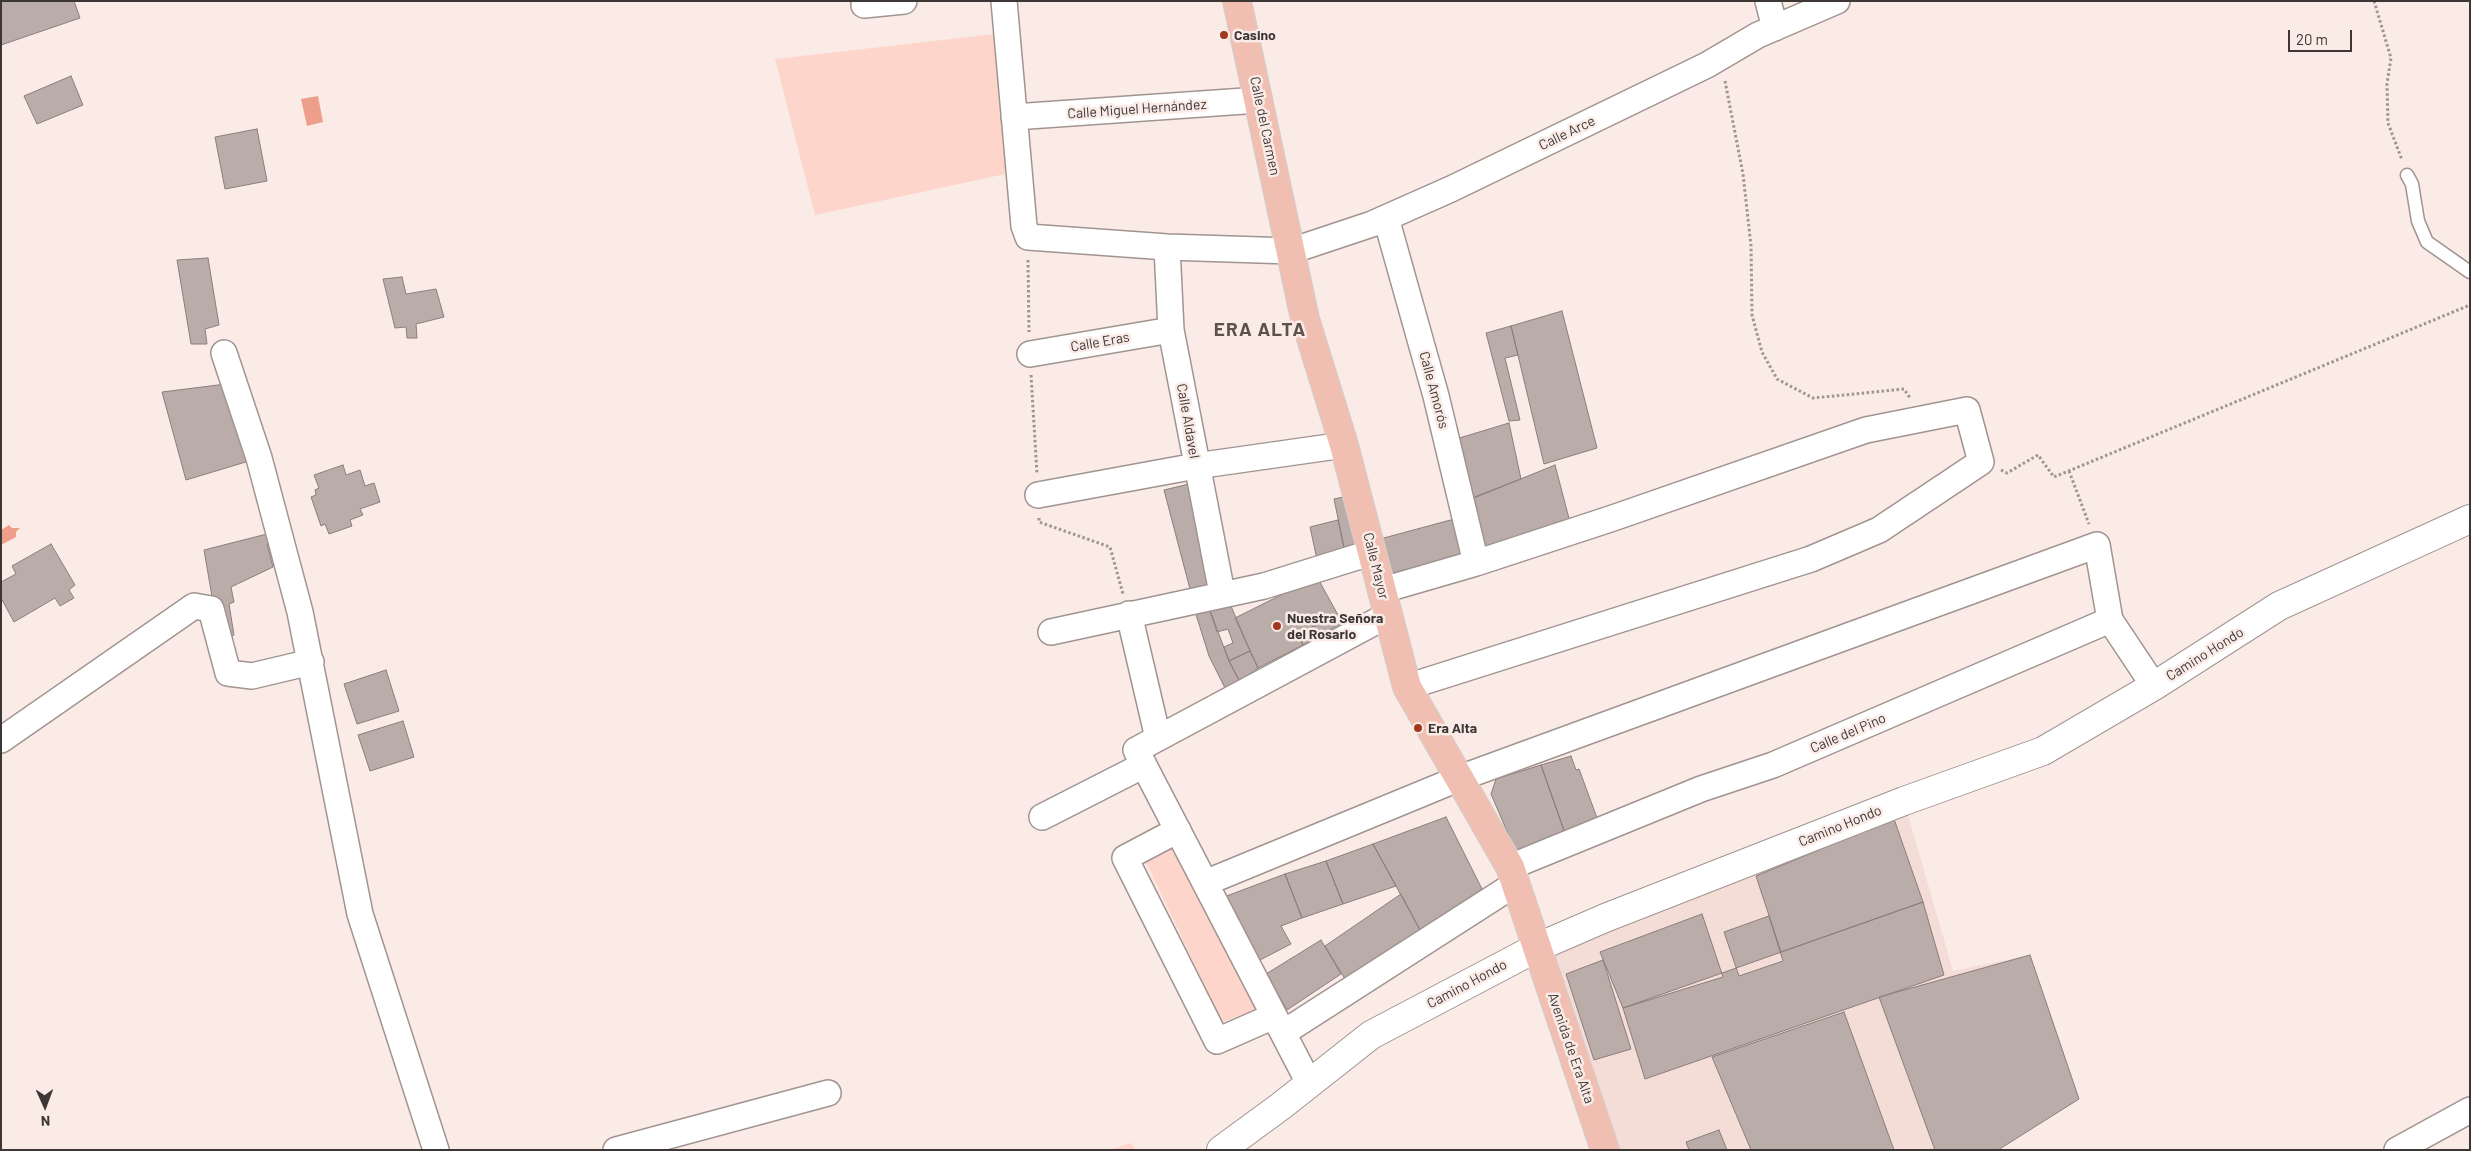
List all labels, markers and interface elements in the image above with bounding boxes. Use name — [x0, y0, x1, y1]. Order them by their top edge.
scale bar — [2291, 20, 2355, 52]
place label: Casino — [1234, 27, 1276, 43]
marker: Casino — [1218, 29, 1230, 41]
text: 20 m — [2296, 30, 2328, 48]
street label: Calle del Carmen — [1246, 75, 1284, 177]
street label: Calle Miguel Hernández — [1067, 96, 1207, 122]
street label: Calle Arce — [1536, 112, 1598, 154]
district label: ERA ALTA — [1213, 319, 1307, 341]
street label: Calle Eras — [1069, 329, 1131, 355]
street label: Calle Amorós — [1416, 350, 1452, 430]
street label: Calle Aldavel — [1173, 382, 1203, 460]
street label: Calle Mayor — [1360, 531, 1392, 601]
place label: Nuestra Señora del Rosario — [1287, 610, 1383, 642]
marker: Nuestra Señora del Rosario — [1271, 620, 1283, 632]
street label: Camino Hondo — [2163, 624, 2247, 684]
street label: Calle del Pino — [1808, 710, 1888, 756]
place label: Era Alta — [1428, 720, 1477, 736]
marker: Era Alta — [1412, 722, 1424, 734]
street label: Camino Hondo — [1796, 802, 1884, 850]
street label: Camino Hondo — [1424, 956, 1510, 1012]
street label: Avenida de Era Alta — [1544, 990, 1598, 1106]
north arrow — [20, 1081, 70, 1131]
text: N — [41, 1113, 50, 1130]

